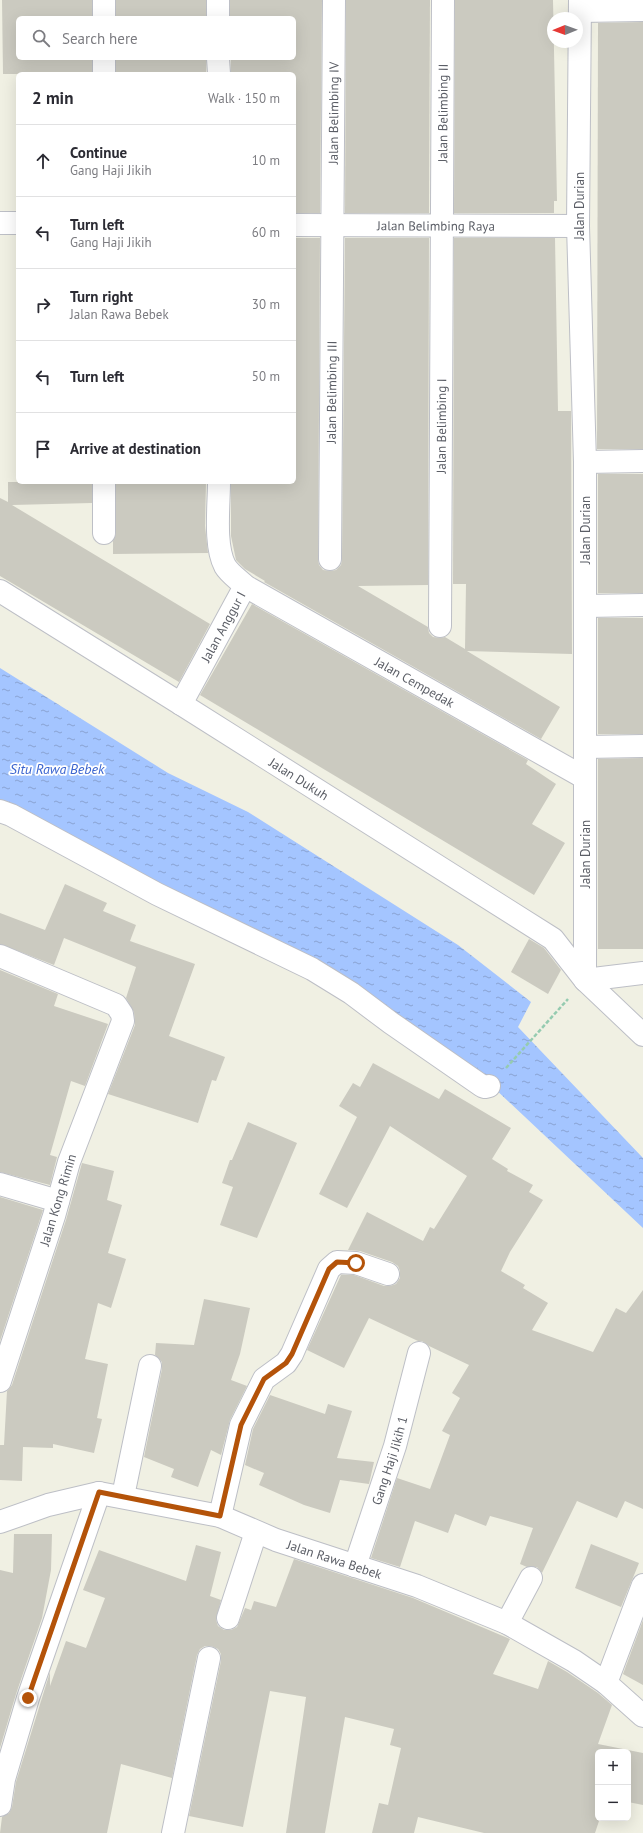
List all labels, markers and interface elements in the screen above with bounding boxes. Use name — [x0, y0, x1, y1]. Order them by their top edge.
north arrow — [547, 12, 583, 48]
search box — [16, 16, 296, 60]
icon: search — [30, 27, 52, 49]
text: Search here — [62, 29, 138, 48]
street label: Jalan Belimbing IV — [324, 61, 342, 165]
street label: Jalan Belimbing II — [434, 64, 451, 163]
text: 2 min — [32, 87, 73, 109]
text: Walk · 150 m — [208, 90, 280, 107]
text: Continue — [70, 143, 127, 162]
icon: ahead — [32, 150, 54, 172]
text: 10 m — [252, 152, 280, 169]
text: Gang Haji Jikih — [70, 162, 152, 179]
street label: Jalan Durian — [571, 172, 588, 241]
text: Turn left — [70, 215, 124, 234]
street label: Jalan Belimbing Raya — [376, 217, 495, 234]
icon: left — [32, 222, 54, 244]
text: 60 m — [252, 224, 280, 241]
text: Gang Haji Jikih — [70, 234, 152, 251]
text: Turn right — [70, 287, 133, 306]
icon: right — [32, 294, 54, 316]
text: 30 m — [252, 296, 280, 313]
text: Jalan Rawa Bebek — [70, 306, 169, 323]
street label: Jalan Belimbing III — [322, 341, 340, 444]
icon: left — [32, 366, 54, 388]
text: Turn left — [70, 367, 124, 386]
text: 50 m — [252, 368, 280, 385]
street label: Jalan Belimbing I — [432, 378, 450, 475]
icon: arrive — [32, 438, 54, 460]
text: Arrive at destination — [70, 439, 201, 458]
street label: Jalan Durian — [577, 496, 594, 565]
street label: Jalan Anggur I — [196, 588, 249, 666]
street label: Jalan Cempedak — [371, 652, 458, 711]
street label: Jalan Dukuh — [265, 753, 332, 804]
water label: Situ Rawa Bebek — [10, 760, 105, 778]
street label: Jalan Durian — [577, 820, 594, 889]
street label: Jalan Kong Rimin — [36, 1152, 80, 1249]
route start — [347, 1254, 365, 1272]
street label: Gang Haji Jikih 1 — [367, 1414, 411, 1507]
street label: Jalan Rawa Bebek — [284, 1535, 385, 1583]
route end — [19, 1689, 37, 1707]
map controls — [595, 1749, 631, 1821]
button: + — [595, 1749, 631, 1785]
button: − — [595, 1785, 631, 1821]

